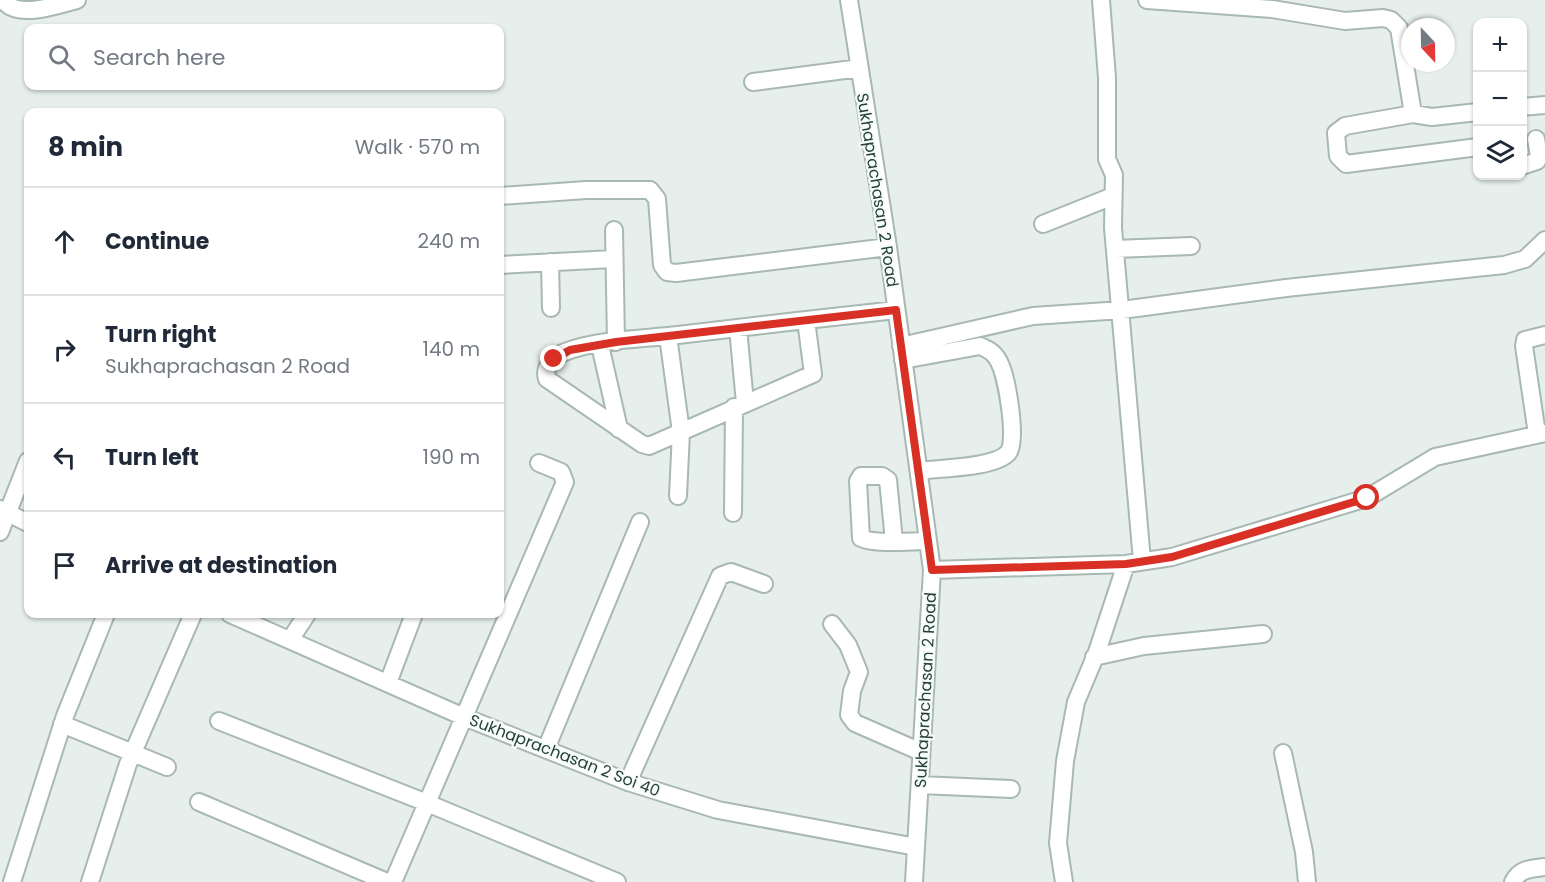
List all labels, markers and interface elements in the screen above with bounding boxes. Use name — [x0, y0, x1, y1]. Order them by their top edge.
north arrow — [1401, 18, 1455, 72]
map controls — [1473, 18, 1527, 180]
button: + — [1473, 18, 1527, 72]
search box — [24, 24, 504, 90]
icon: search — [45, 41, 78, 74]
text: Search here — [93, 42, 226, 73]
button: − — [1473, 72, 1527, 126]
street label: Sukhaprachasan 2 Road — [851, 91, 904, 289]
button: layers — [1473, 126, 1527, 180]
text: 8 min — [48, 129, 123, 165]
text: Walk · 570 m — [355, 133, 480, 161]
icon: ahead — [48, 225, 81, 258]
text: Continue — [105, 226, 209, 257]
text: 240 m — [417, 227, 480, 255]
text: Turn right — [105, 319, 216, 350]
icon: right — [48, 333, 81, 366]
text: 140 m — [423, 335, 480, 363]
route end — [540, 345, 566, 371]
text: Sukhaprachasan 2 Road — [105, 352, 350, 380]
icon: left — [48, 441, 81, 474]
text: Turn left — [105, 442, 199, 473]
text: 190 m — [423, 443, 480, 471]
route start — [1353, 484, 1379, 510]
icon: arrive — [48, 549, 81, 582]
text: Arrive at destination — [105, 550, 337, 581]
street label: Sukhaprachasan 2 Road — [909, 592, 942, 789]
street label: Sukhaprachasan 2 Soi 40 — [466, 708, 663, 802]

